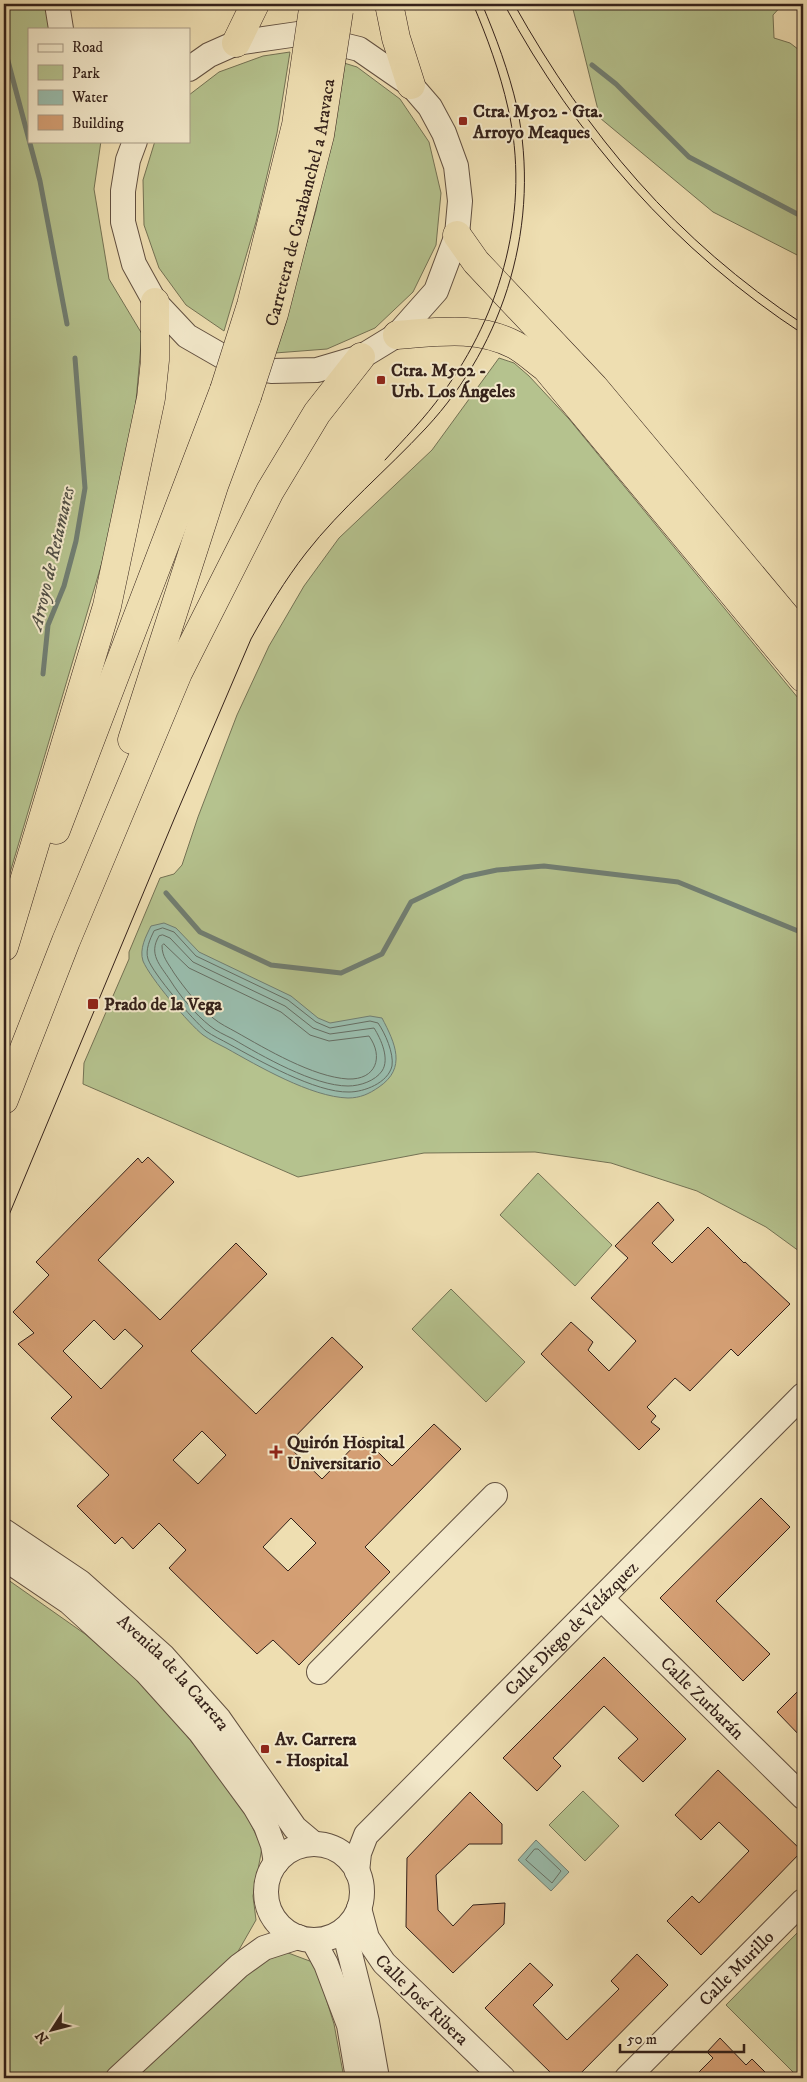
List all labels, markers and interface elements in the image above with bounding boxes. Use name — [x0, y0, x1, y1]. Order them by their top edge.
legend — [28, 28, 190, 142]
text: Road — [72, 38, 104, 57]
text: Park — [72, 64, 101, 83]
street label: Carretera de Carabanchel a Aravaca — [261, 77, 341, 329]
text: Water — [71, 88, 108, 107]
place label: Ctra. M502 - Gta. Arroyo Meaques — [472, 101, 603, 144]
text: Building — [72, 114, 124, 133]
marker: Ctra. M502 - Gta. Arroyo Meaques — [457, 115, 469, 127]
place label: Ctra. M502 - Urb. Los Ángeles — [391, 360, 515, 403]
marker: Ctra. M502 - Urb. Los Ángeles — [375, 374, 387, 386]
water label: Arroyo de Retamares — [24, 483, 80, 634]
place label: Prado de la Vega — [104, 994, 222, 1016]
marker: Prado de la Vega — [86, 997, 100, 1011]
place label: Quirón Hospital Universitario — [287, 1432, 405, 1475]
marker: Quirón Hospital Universitario — [269, 1445, 283, 1459]
street label: Calle Diego de Velázquez — [501, 1557, 644, 1701]
street label: Avenida de la Carrera — [112, 1610, 234, 1736]
street label: Calle Zurbarán — [655, 1653, 749, 1745]
place label: Av. Carrera - Hospital — [274, 1729, 357, 1772]
marker: Av. Carrera - Hospital — [259, 1743, 271, 1755]
street label: Calle Murillo — [695, 1926, 779, 2011]
street label: Calle José Ribera — [370, 1951, 473, 2051]
north arrow — [28, 2004, 78, 2054]
scale bar — [620, 2022, 743, 2054]
text: N — [31, 2027, 53, 2047]
text: 50 m — [627, 2030, 657, 2049]

